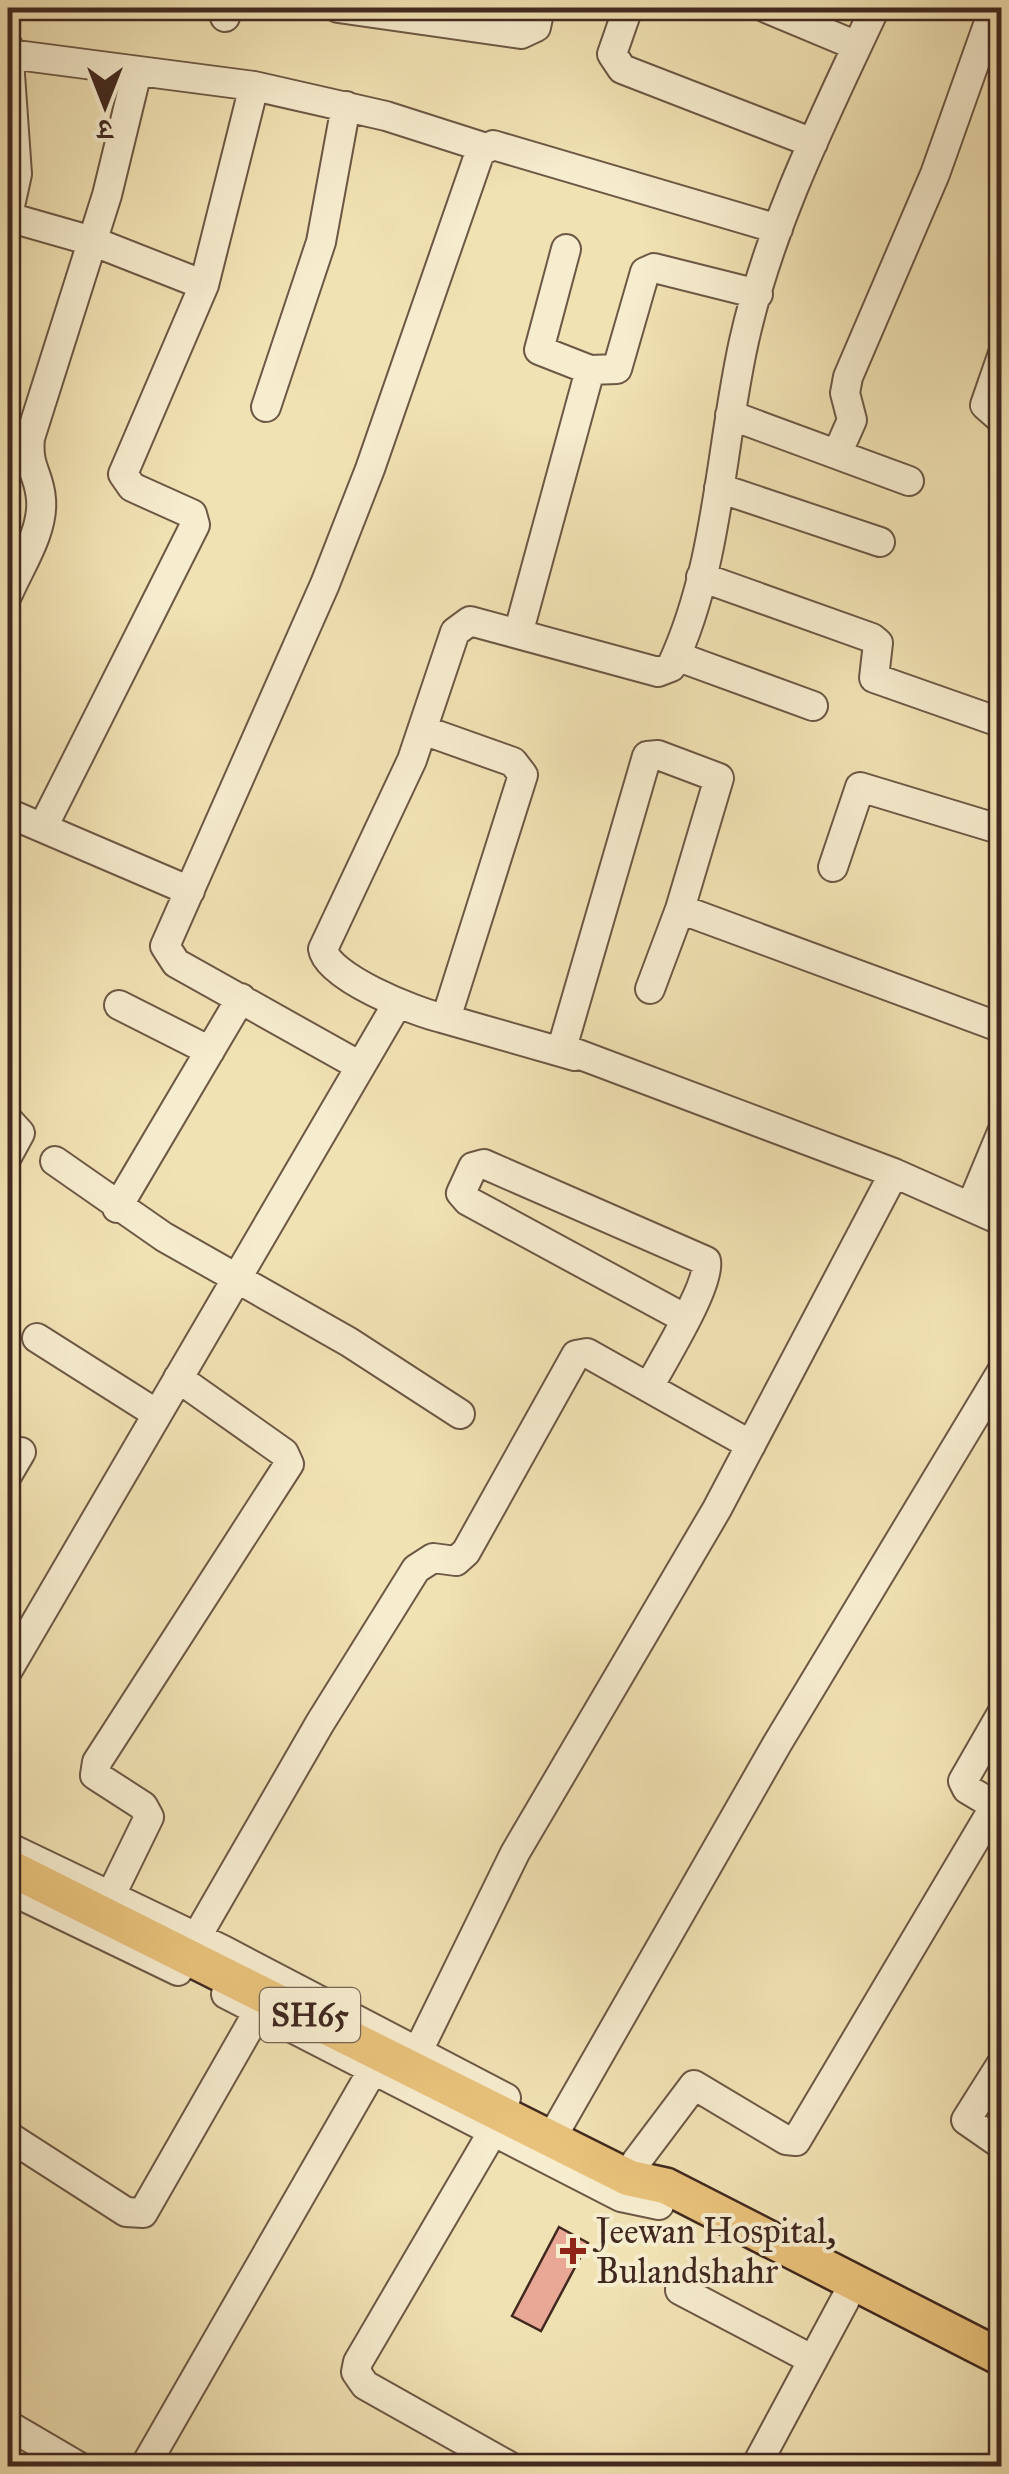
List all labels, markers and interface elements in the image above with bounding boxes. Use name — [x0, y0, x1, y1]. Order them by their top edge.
north arrow — [55, 55, 155, 155]
text: उ — [96, 112, 114, 147]
road number: SH65 — [260, 1988, 360, 2042]
place label: Jeewan Hospital, Bulandshahr — [592, 2210, 836, 2293]
marker: Jeewan Hospital, Bulandshahr — [560, 2238, 586, 2264]

